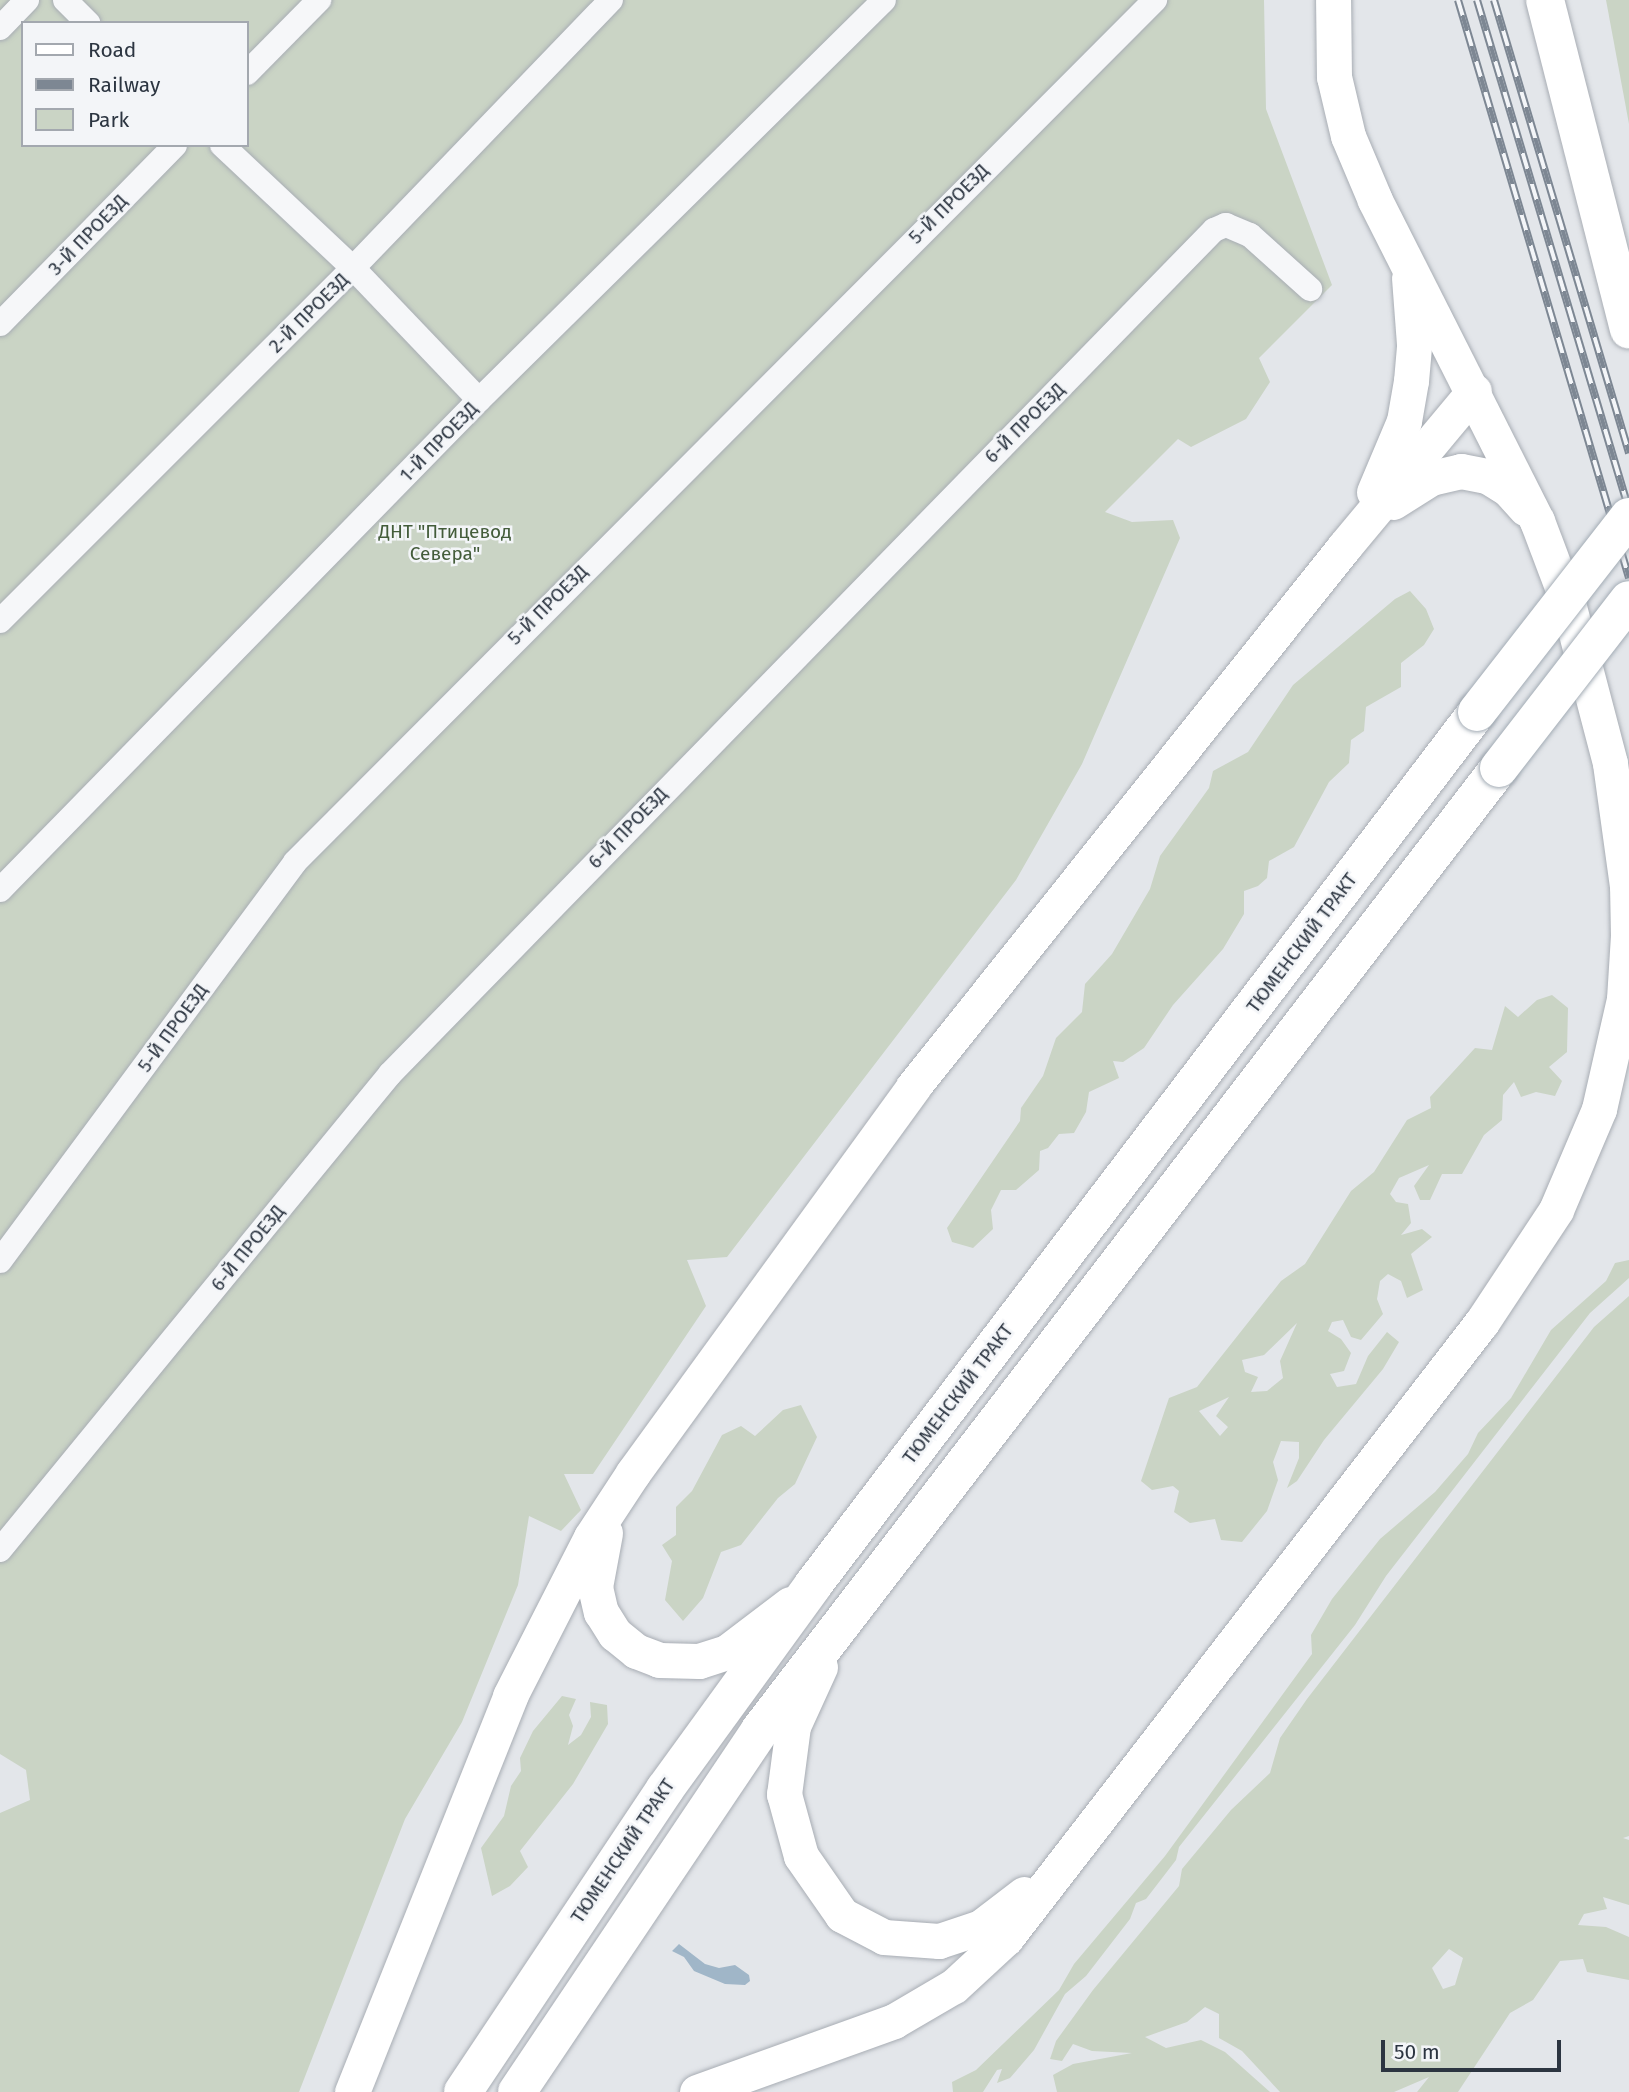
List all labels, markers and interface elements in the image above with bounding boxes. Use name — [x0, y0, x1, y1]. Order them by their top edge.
legend — [21, 21, 248, 147]
text: Road — [88, 37, 136, 63]
text: Railway — [88, 72, 160, 98]
text: Park — [88, 107, 129, 133]
street label: 5-Й ПРОЕЗД — [904, 159, 994, 249]
street label: 3-Й ПРОЕЗД — [44, 190, 132, 280]
street label: 2-Й ПРОЕЗД — [264, 268, 354, 358]
street label: 6-Й ПРОЕЗД — [980, 378, 1070, 468]
street label: 1-Й ПРОЕЗД — [395, 397, 483, 487]
park label: ДНТ "Птицевод Севера" — [378, 521, 512, 565]
street label: 5-Й ПРОЕЗД — [503, 560, 593, 650]
street label: 6-Й ПРОЕЗД — [584, 783, 672, 873]
street label: ТЮМЕНСКИЙ ТРАКТ — [1242, 869, 1362, 1017]
street label: 5-Й ПРОЕЗД — [133, 979, 213, 1077]
street label: 6-Й ПРОЕЗД — [206, 1200, 290, 1296]
street label: ТЮМЕНСКИЙ ТРАКТ — [898, 1320, 1018, 1468]
street label: ТЮМЕНСКИЙ ТРАКТ — [566, 1775, 680, 1927]
scale bar — [1384, 2025, 1564, 2070]
text: 50 m — [1394, 2039, 1440, 2065]

